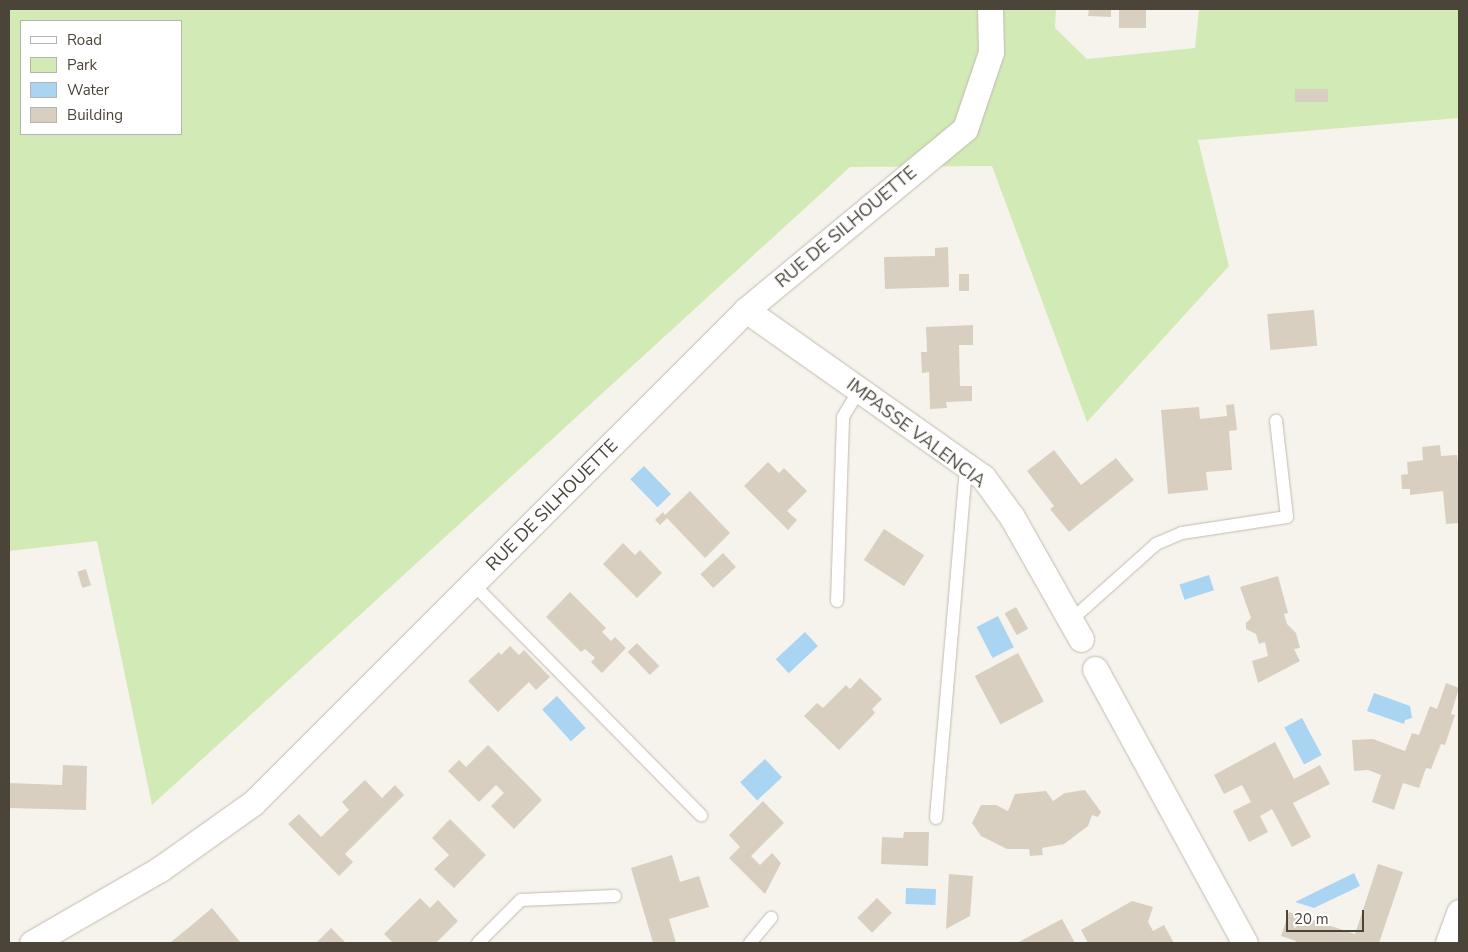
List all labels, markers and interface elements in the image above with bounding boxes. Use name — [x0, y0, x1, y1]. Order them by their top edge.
legend — [20, 20, 182, 135]
text: Road — [67, 30, 102, 50]
text: Park — [67, 55, 97, 75]
text: Water — [67, 80, 109, 100]
text: Building — [67, 105, 123, 125]
street label: RUE DE SILHOUETTE — [771, 162, 921, 292]
street label: IMPASSE VALENCIA — [842, 374, 990, 492]
street label: RUE DE SILHOUETTE — [482, 435, 622, 575]
scale bar — [1288, 900, 1366, 932]
text: 20 m — [1294, 909, 1329, 929]

